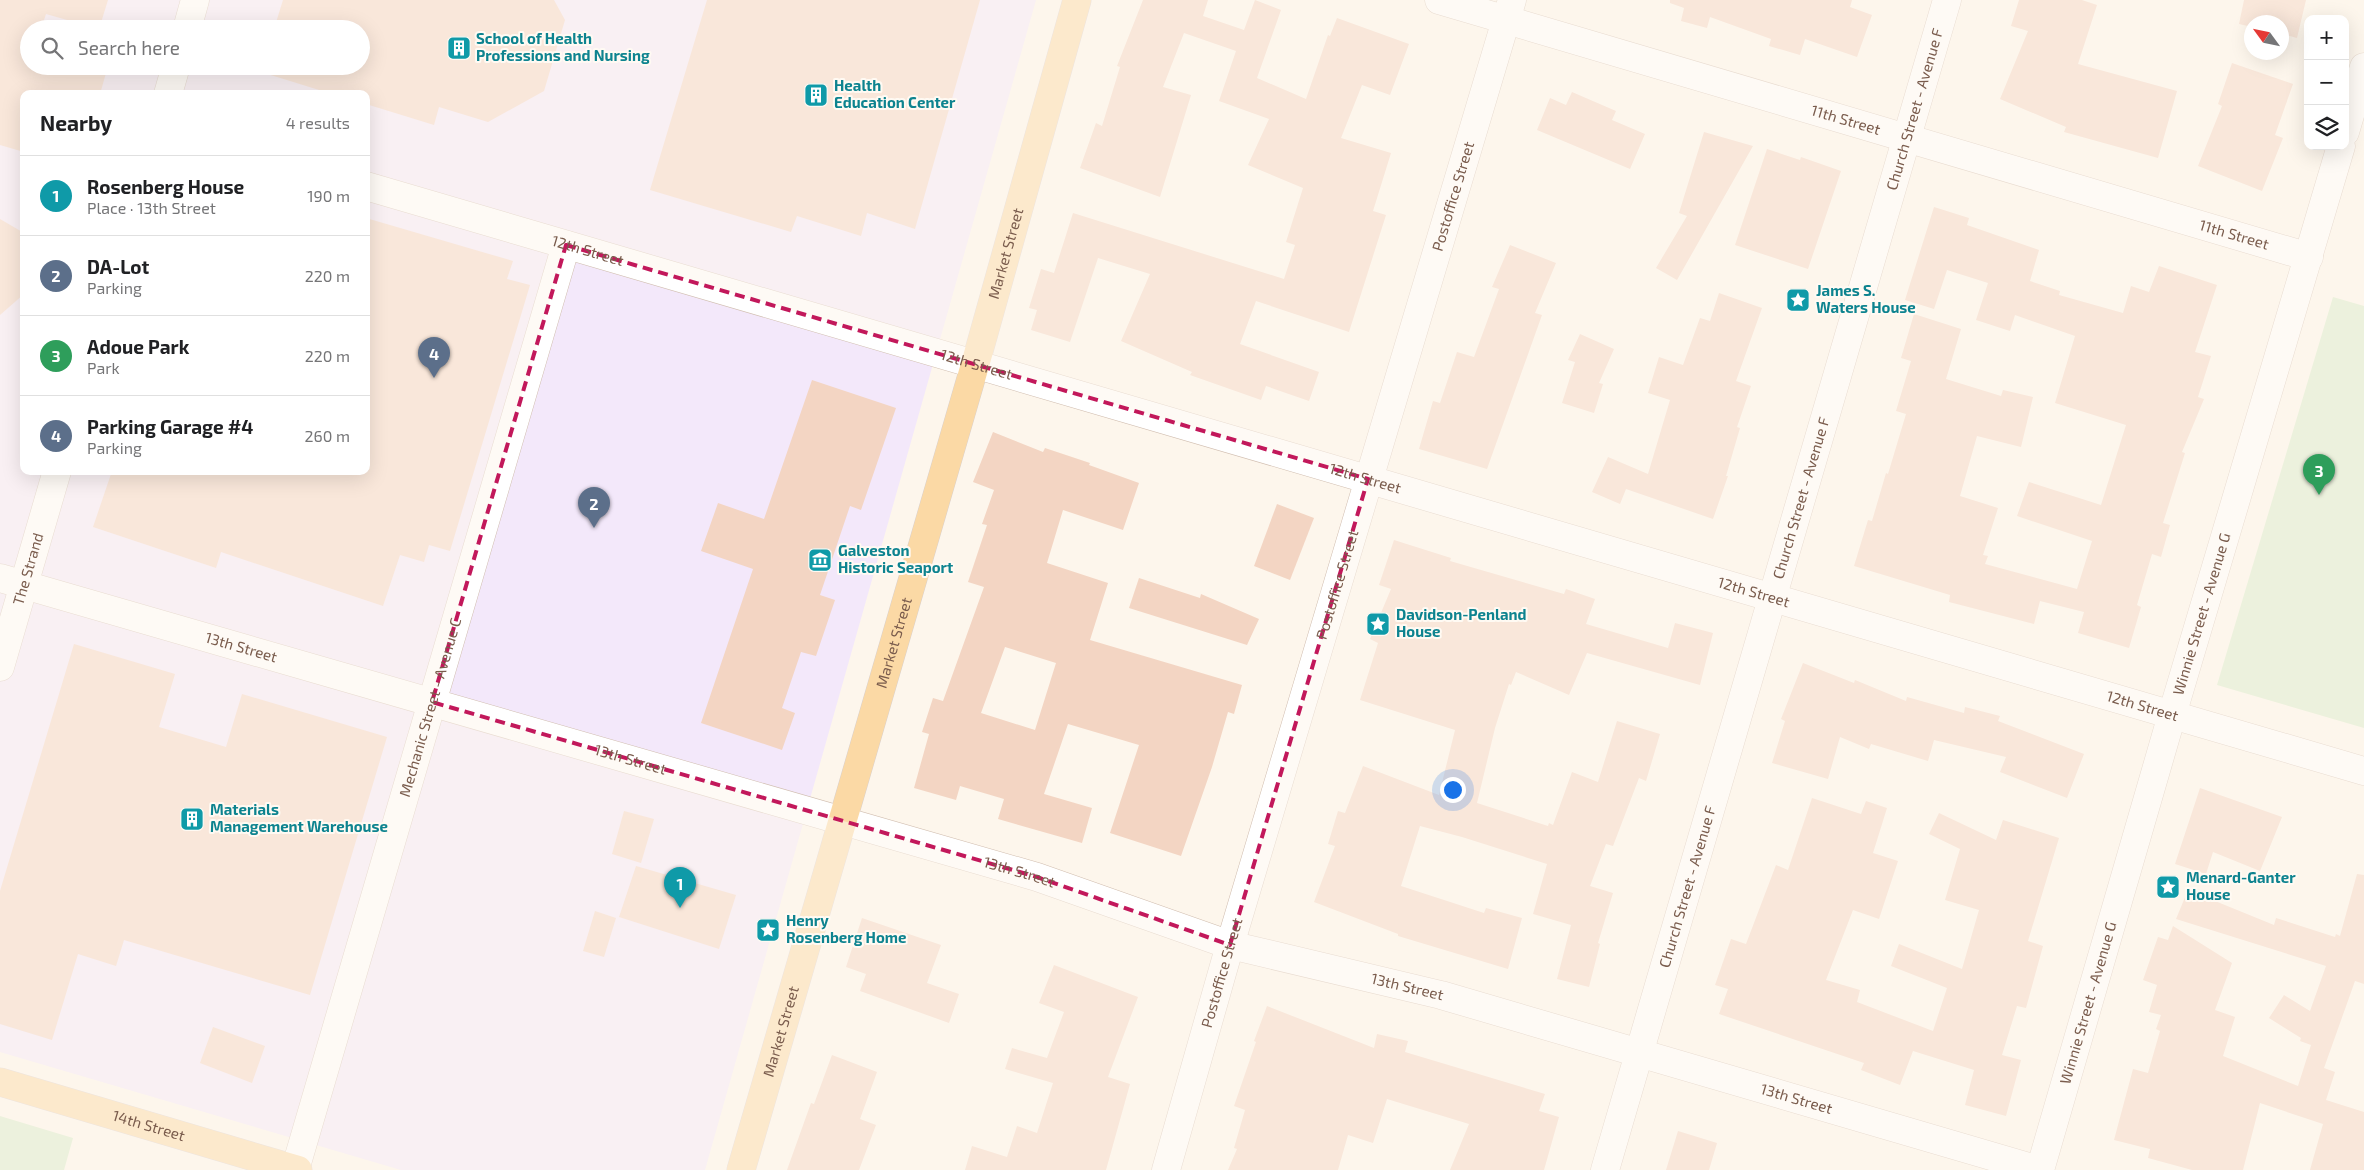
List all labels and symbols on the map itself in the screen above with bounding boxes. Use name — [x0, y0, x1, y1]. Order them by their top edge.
north arrow — [2244, 15, 2289, 60]
street label: Church Street - Avenue F — [1882, 26, 1946, 192]
place label: School of Health Professions and Nursing — [476, 29, 650, 64]
building icon: School of Health Professions and Nursing — [446, 35, 472, 61]
place label: Health Education Center — [834, 76, 956, 111]
building icon: Health Education Center — [803, 82, 829, 108]
street label: 11th Street — [1809, 100, 1883, 138]
street label: Postoffice Street — [1428, 139, 1477, 253]
street label: Market Street — [984, 206, 1027, 301]
street label: 11th Street — [2197, 215, 2271, 253]
street label: 12th Street — [550, 231, 626, 269]
place label: James S. Waters House — [1816, 281, 1916, 316]
place icon: James S. Waters House — [1785, 287, 1811, 313]
pin: 4 — [418, 337, 450, 378]
street label: 12th Street — [939, 345, 1015, 383]
street label: Church Street - Avenue F — [1768, 415, 1833, 581]
pin: 3 — [2303, 454, 2335, 495]
street label: 12th Street — [1327, 459, 1404, 497]
pin: 2 — [578, 487, 610, 528]
street label: Postoffice Street — [1312, 527, 1362, 641]
street label: The Strand — [8, 530, 47, 607]
street label: Winnie Street - Avenue G — [2168, 531, 2234, 697]
place label: Galveston Historic Seaport — [838, 541, 953, 576]
museum icon: Galveston Historic Seaport — [807, 547, 833, 573]
street label: 12th Street — [1716, 572, 1792, 610]
street label: Market Street — [872, 595, 915, 690]
place label: Davidson-Penland House — [1396, 605, 1527, 640]
place icon: Davidson-Penland House — [1365, 611, 1391, 637]
street label: Mechanic Street - Avenue C — [395, 615, 464, 799]
street label: 13th Street — [203, 628, 280, 666]
street label: 12th Street — [2105, 686, 2181, 724]
street label: 13th Street — [593, 740, 669, 778]
your location — [1440, 777, 1466, 803]
place label: Materials Management Warehouse — [210, 800, 388, 835]
street label: Church Street - Avenue F — [1655, 804, 1719, 970]
building icon: Materials Management Warehouse — [179, 806, 205, 832]
street label: 13th Street — [982, 852, 1058, 891]
pin: 1 — [664, 867, 696, 908]
place label: Menard-Ganter House — [2186, 868, 2296, 903]
place icon: Menard-Ganter House — [2155, 874, 2181, 900]
place label: Henry Rosenberg Home — [786, 911, 907, 946]
street label: Postoffice Street — [1197, 915, 1246, 1030]
place icon: Henry Rosenberg Home — [755, 917, 781, 943]
street label: Winnie Street - Avenue G — [2055, 919, 2120, 1086]
street label: 13th Street — [1369, 969, 1446, 1003]
street label: Market Street — [759, 984, 802, 1079]
street label: 13th Street — [1759, 1079, 1835, 1117]
street label: 14th Street — [111, 1106, 188, 1144]

